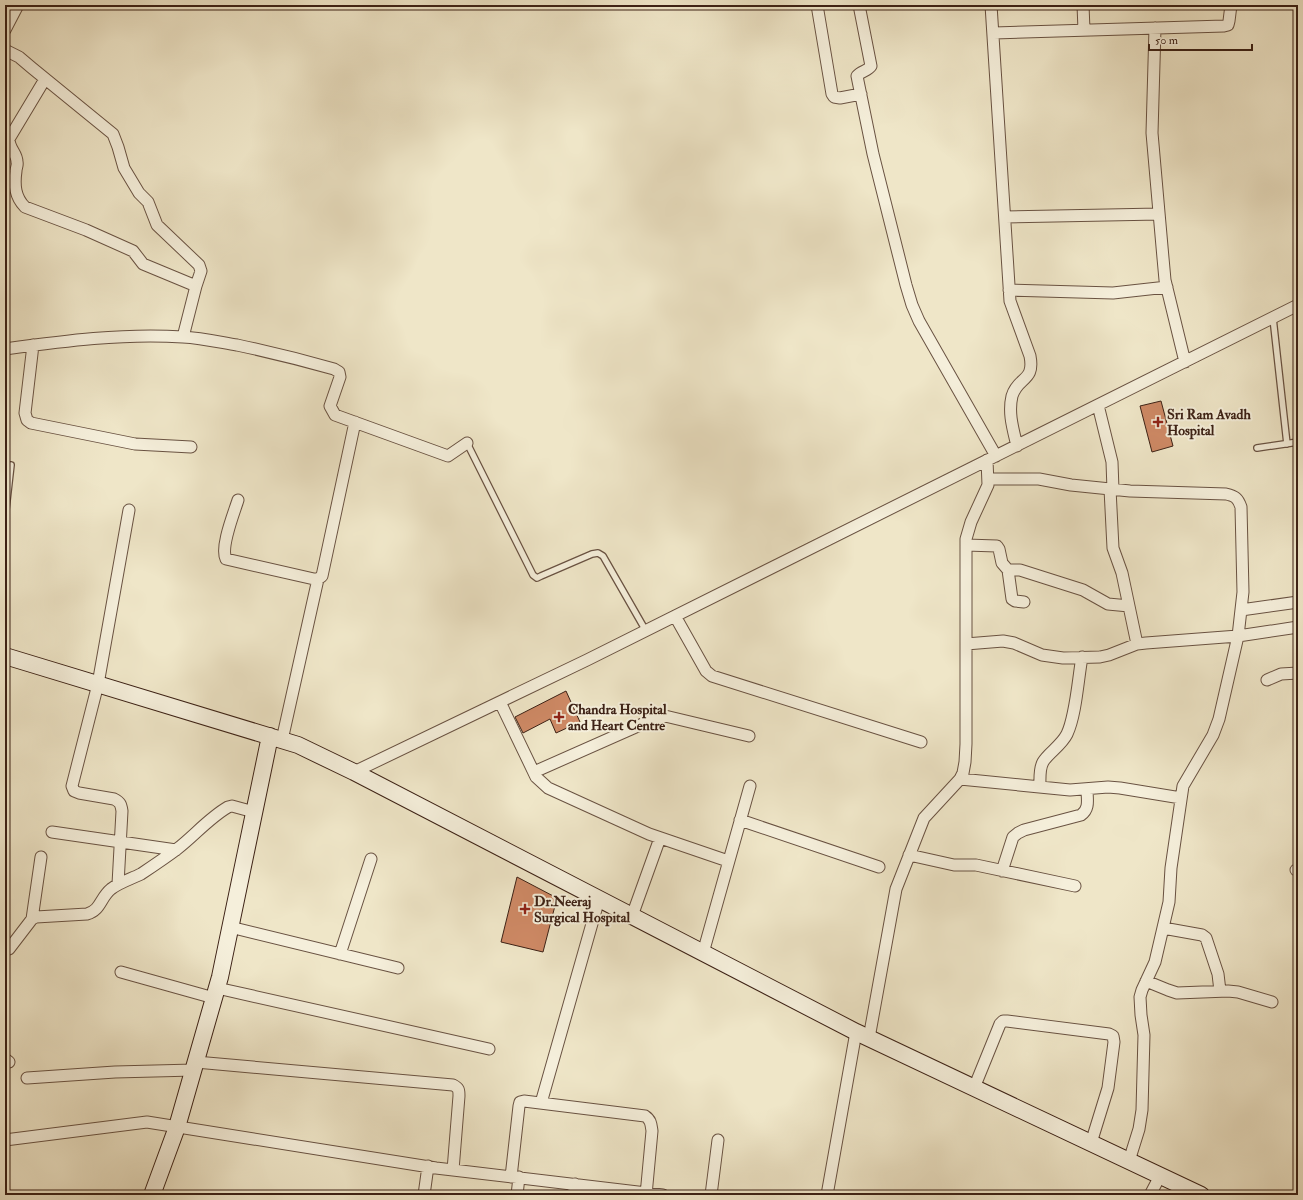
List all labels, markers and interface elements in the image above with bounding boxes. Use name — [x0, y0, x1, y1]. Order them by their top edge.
scale bar — [1149, 26, 1252, 52]
text: 50 m — [1155, 33, 1179, 48]
place label: Sri Ram Avadh Hospital — [1167, 406, 1251, 440]
marker: Sri Ram Avadh Hospital — [1152, 416, 1164, 428]
place label: Chandra Hospital and Heart Centre — [568, 701, 667, 734]
marker: Chandra Hospital and Heart Centre — [553, 711, 565, 723]
place label: Dr.Neeraj Surgical Hospital — [534, 893, 630, 927]
marker: Dr.Neeraj Surgical Hospital — [519, 903, 531, 915]

